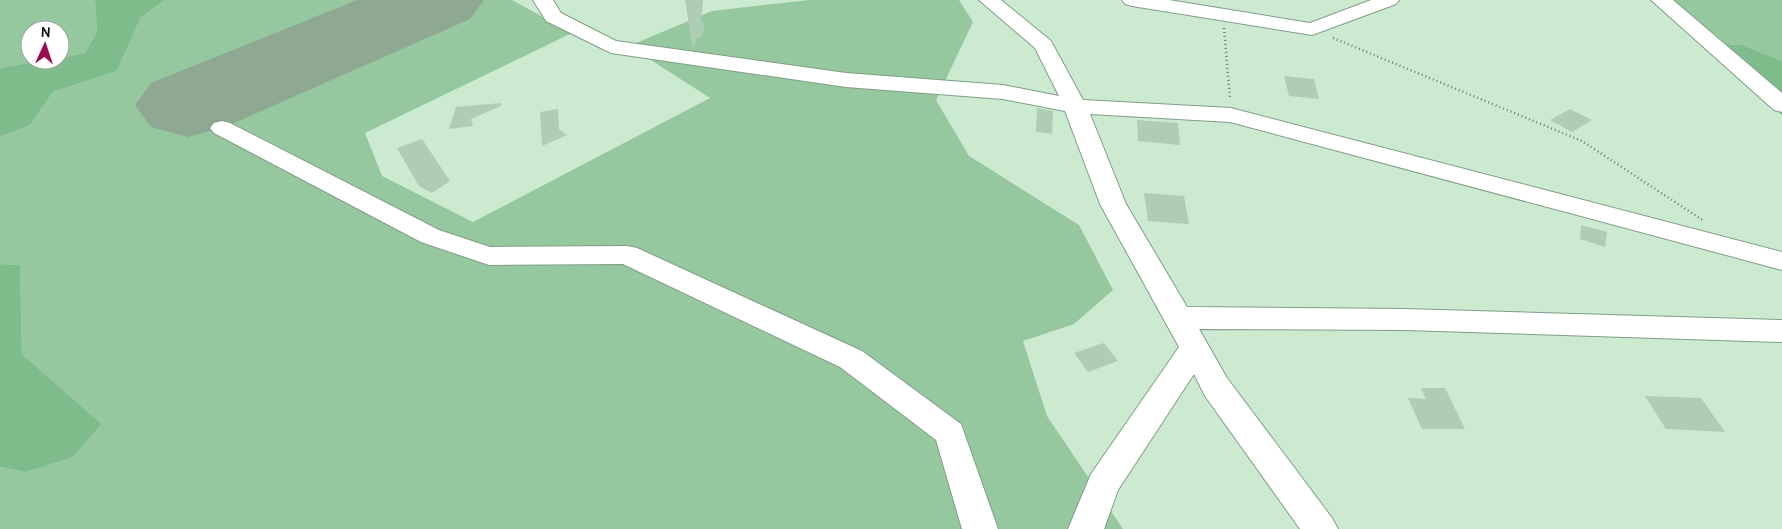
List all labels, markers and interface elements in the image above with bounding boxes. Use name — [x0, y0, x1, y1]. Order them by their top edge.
north arrow — [20, 20, 70, 70]
text: N — [40, 23, 51, 41]

